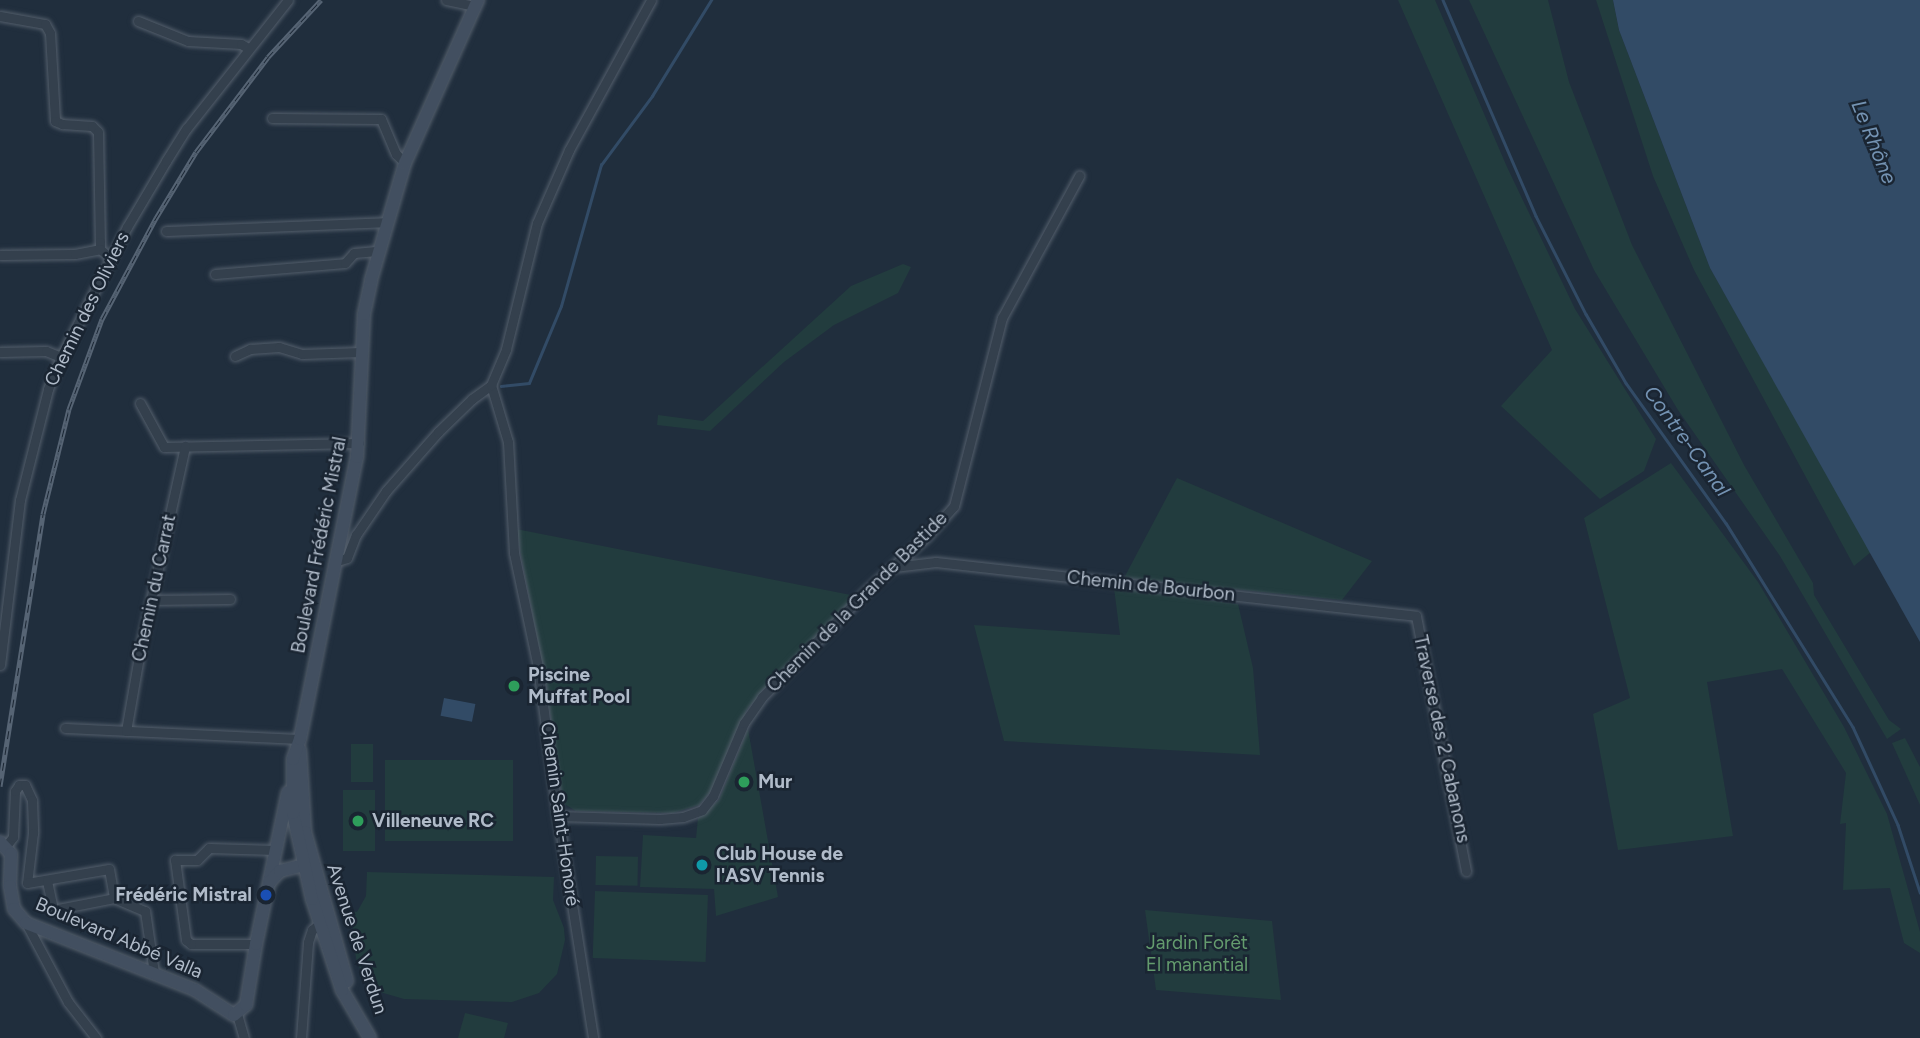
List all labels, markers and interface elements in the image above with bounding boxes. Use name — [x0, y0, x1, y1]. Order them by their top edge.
water label: Le Rhône — [1846, 97, 1902, 187]
street label: Chemin des Oliviers — [40, 228, 134, 390]
water label: Contre-Canal — [1638, 381, 1736, 501]
street label: Boulevard Frédéric Mistral — [287, 435, 351, 655]
street label: Chemin de la Grande Bastide — [762, 507, 952, 697]
street label: Chemin du Carrat — [127, 512, 181, 664]
street label: Chemin de Bourbon — [1066, 566, 1236, 606]
street label: Traverse des 2 Cabanons — [1409, 633, 1475, 845]
place label: Piscine Muffat Pool — [528, 664, 630, 708]
marker: Piscine Muffat Pool — [506, 678, 522, 694]
street label: Chemin Saint-Honoré — [536, 720, 584, 908]
place label: Mur — [758, 771, 792, 793]
marker: Mur — [736, 774, 752, 790]
place label: Villeneuve RC — [372, 810, 494, 832]
marker: Villeneuve RC — [350, 813, 366, 829]
place label: Club House de l'ASV Tennis — [716, 843, 843, 887]
marker: Club House de l'ASV Tennis — [694, 857, 710, 873]
street label: Avenue de Verdun — [322, 861, 392, 1017]
place label: Frédéric Mistral — [115, 884, 252, 906]
marker: Frédéric Mistral — [258, 887, 274, 903]
street label: Boulevard Abbé Valla — [32, 892, 206, 984]
park label: Jardin Forêt El manantial — [1146, 932, 1248, 976]

